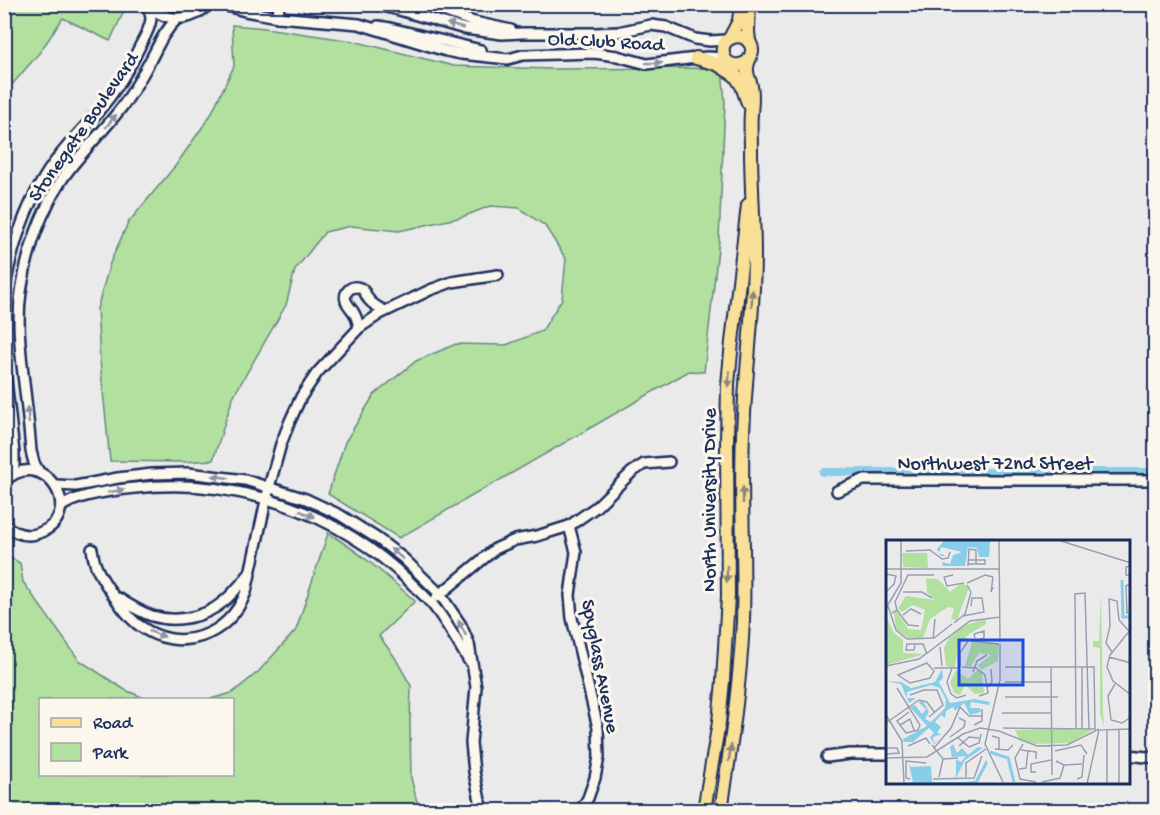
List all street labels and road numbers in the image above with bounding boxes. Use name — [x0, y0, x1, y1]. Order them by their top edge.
street label: Old Club Road — [547, 29, 667, 58]
street label: Stonegate Boulevard — [25, 47, 146, 207]
street label: North University Drive — [700, 407, 723, 592]
street label: Northwest 72nd Street — [898, 454, 1094, 477]
street label: Spyglass Avenue — [574, 598, 623, 736]

